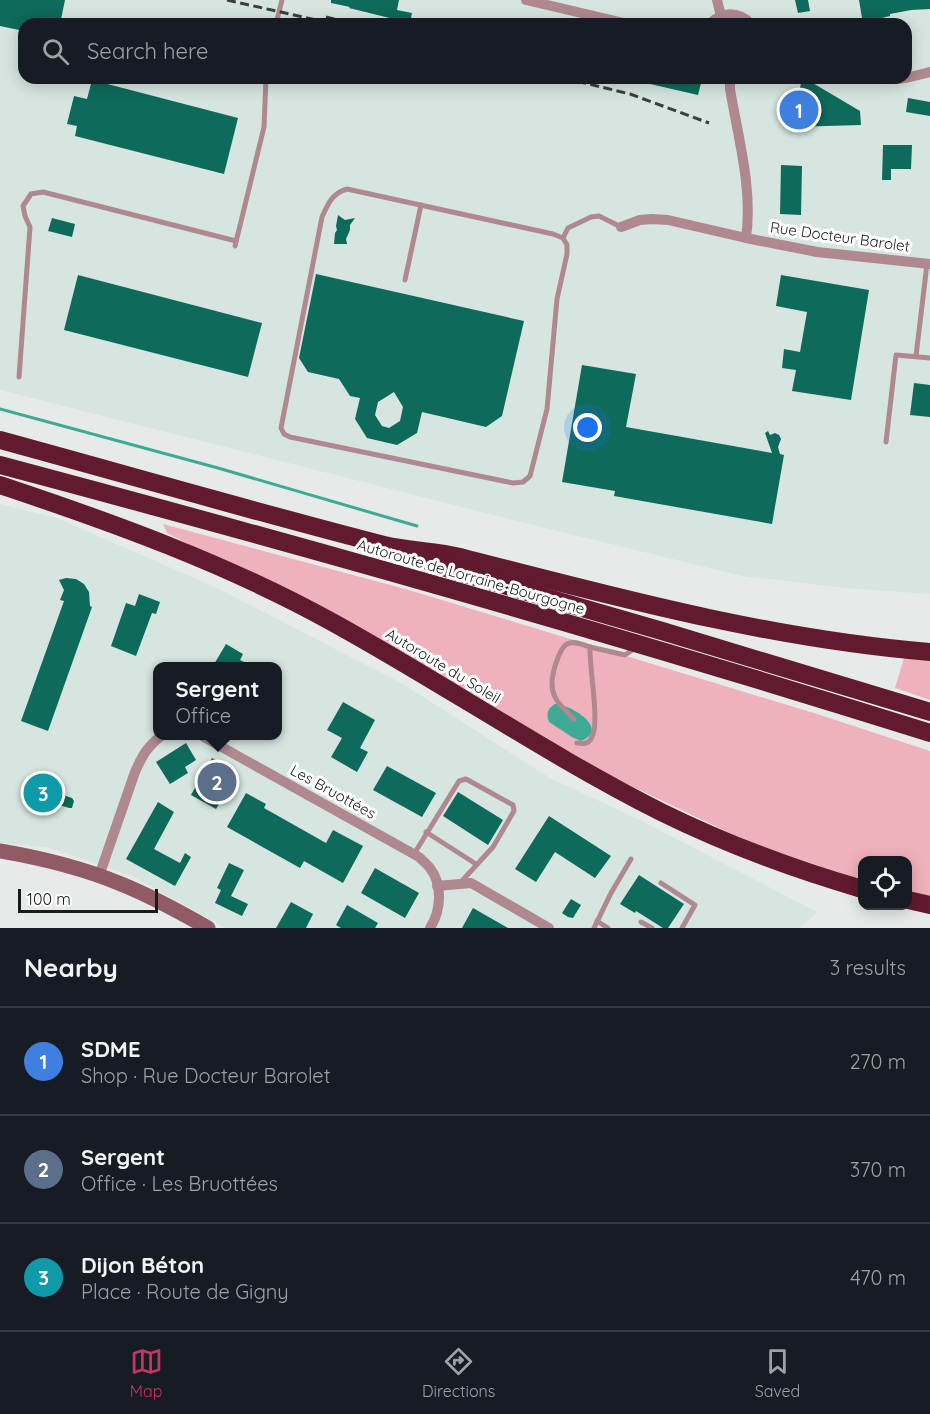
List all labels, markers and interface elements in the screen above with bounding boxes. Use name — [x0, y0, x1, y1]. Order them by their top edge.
search box — [18, 18, 912, 84]
icon: search — [39, 35, 72, 68]
text: Search here — [87, 37, 208, 65]
pin: 1 — [780, 88, 818, 132]
street label: Rue Docteur Barolet — [769, 217, 911, 256]
your location — [573, 413, 602, 442]
street label: Autoroute de Lorraine-Bourgogne — [355, 535, 587, 618]
street label: Autoroute du Soleil — [382, 624, 504, 707]
popup — [153, 662, 282, 740]
text: Sergent — [175, 675, 260, 703]
text: Office — [175, 703, 231, 728]
pin: 2 — [198, 760, 236, 804]
street label: Les Bruottées — [287, 760, 379, 823]
pin: 3 — [24, 770, 63, 816]
map controls — [858, 856, 912, 910]
button: locate — [858, 856, 912, 910]
scale bar — [18, 886, 158, 914]
text: 100 m — [27, 889, 71, 909]
text: Nearby — [24, 951, 118, 984]
text: 3 results — [830, 955, 906, 980]
text: SDME — [81, 1035, 140, 1063]
text: 1 — [40, 1049, 47, 1074]
text: 270 m — [849, 1049, 906, 1074]
text: Shop · Rue Docteur Barolet — [81, 1063, 330, 1088]
text: Sergent — [81, 1143, 165, 1171]
text: 2 — [38, 1157, 49, 1182]
text: 370 m — [850, 1157, 906, 1182]
text: Office · Les Bruottées — [81, 1171, 278, 1196]
text: Dijon Béton — [81, 1251, 204, 1279]
text: 3 — [38, 1265, 49, 1290]
text: 470 m — [850, 1265, 906, 1290]
text: Place · Route de Gigny — [81, 1279, 289, 1304]
tab: Map — [130, 1345, 163, 1401]
tab: Directions — [422, 1345, 495, 1401]
tab: Saved — [755, 1345, 800, 1401]

